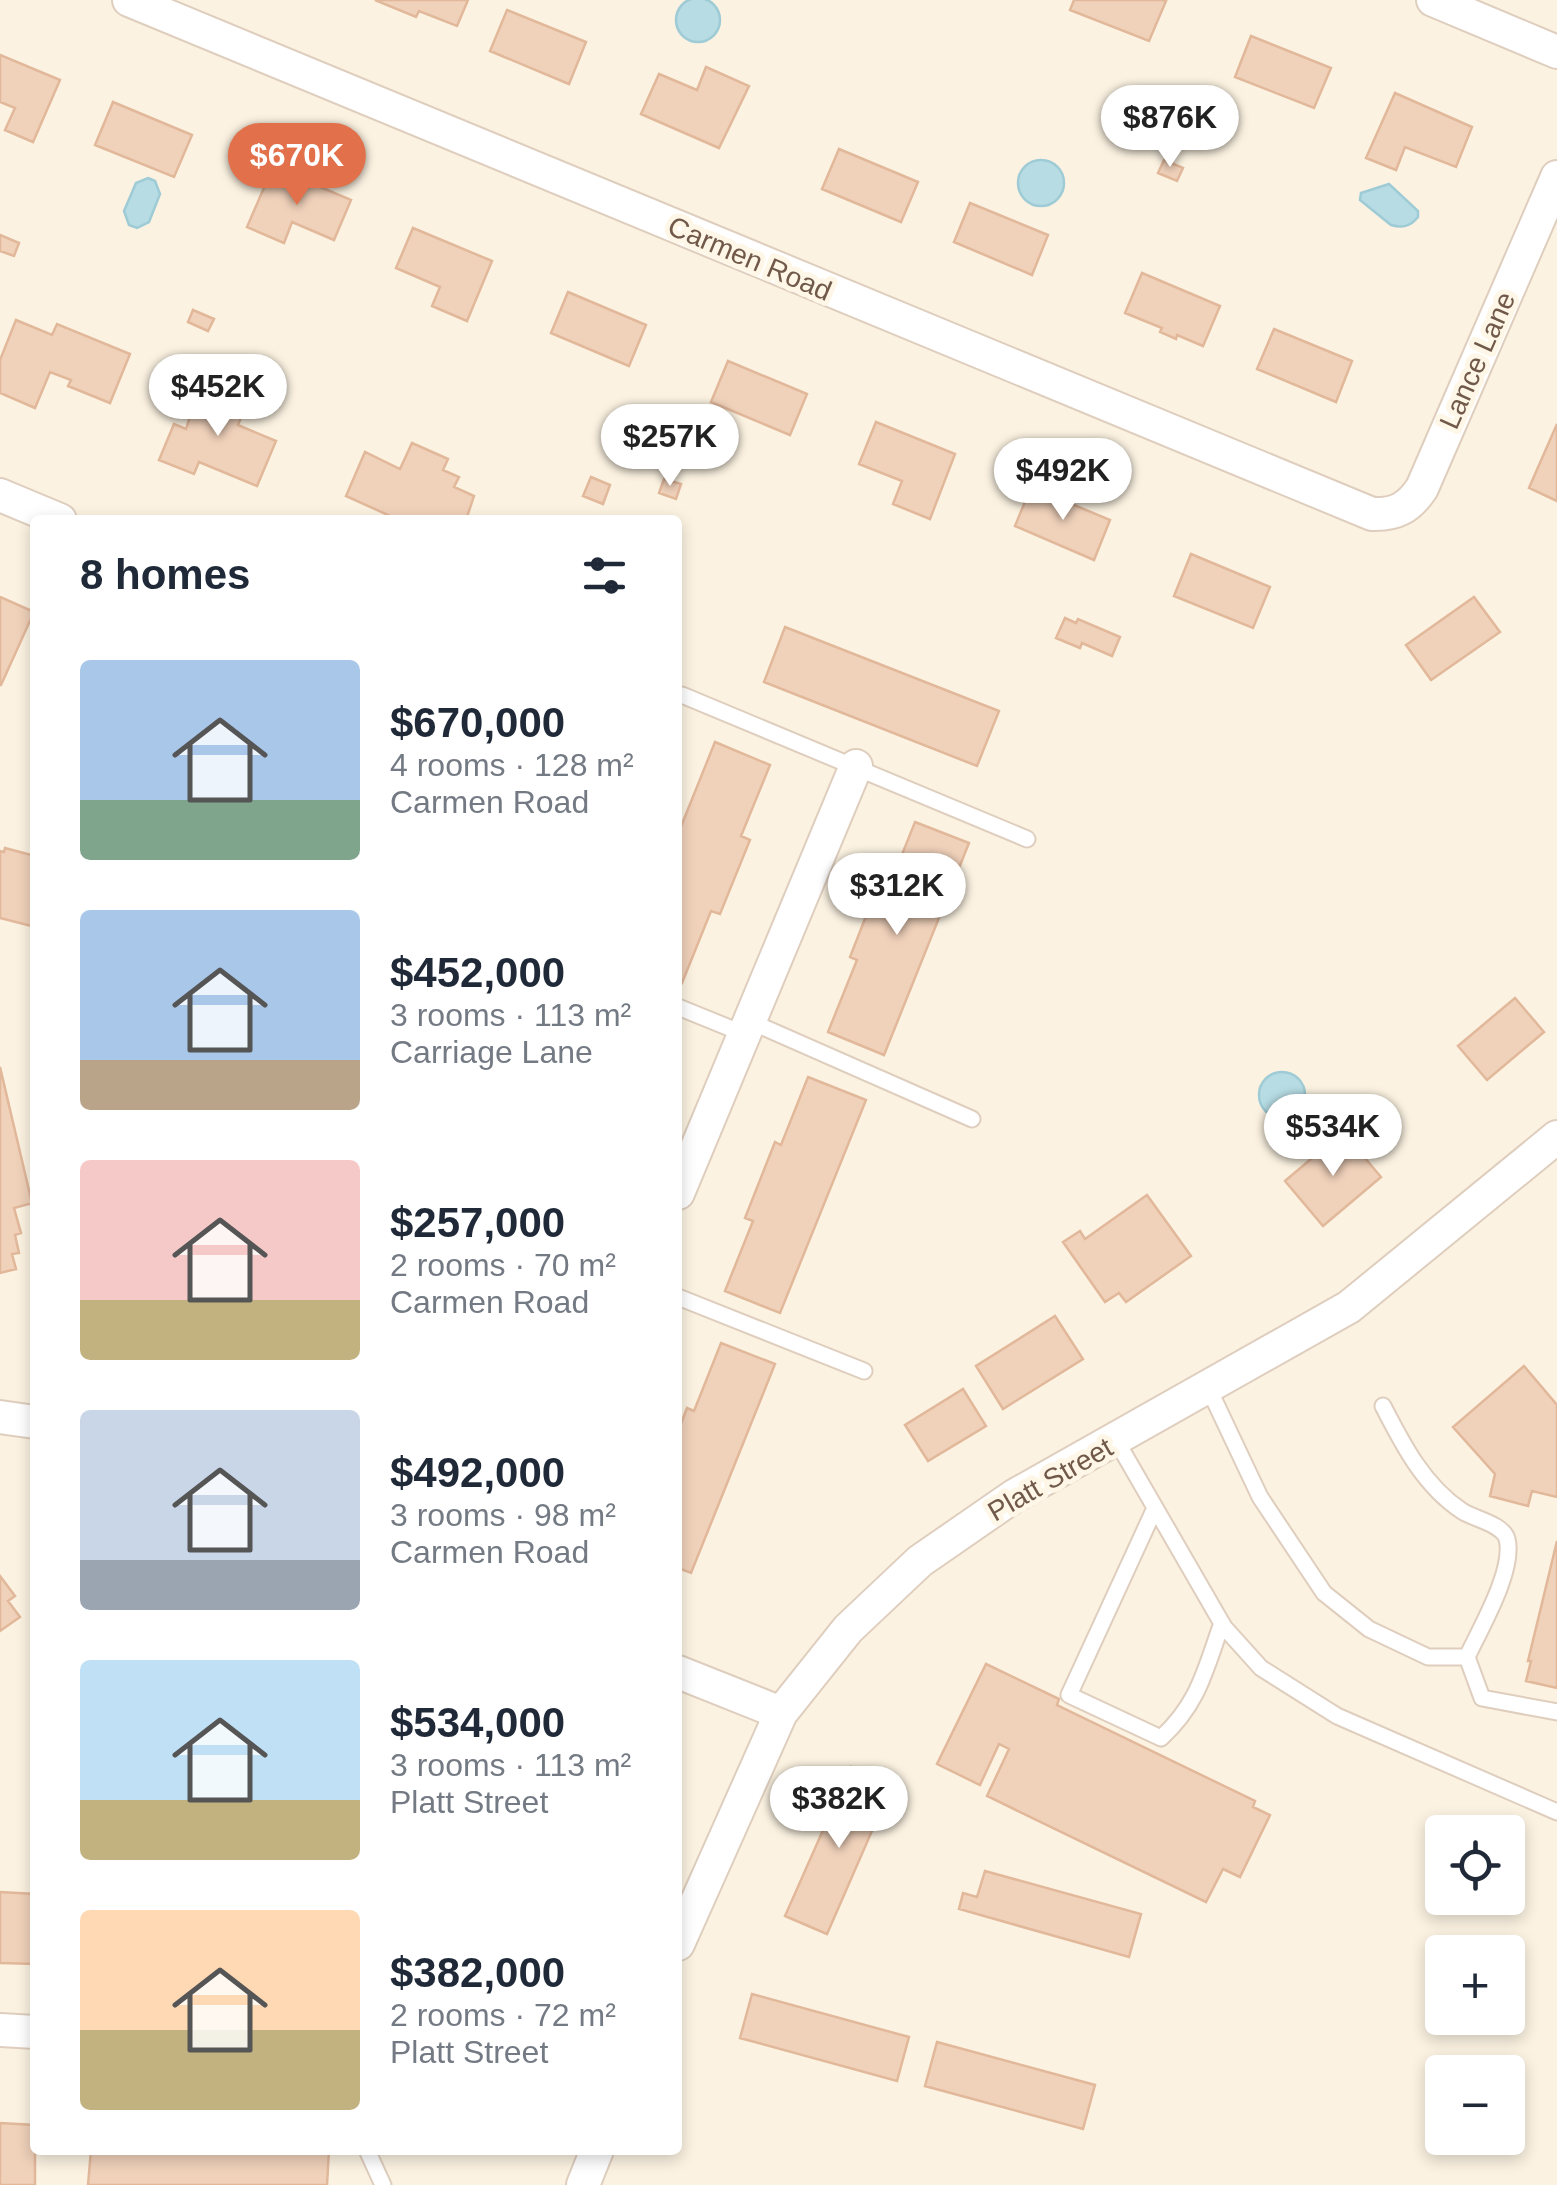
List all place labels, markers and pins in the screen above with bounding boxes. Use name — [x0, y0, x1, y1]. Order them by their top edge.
pin: $876K — [1100, 85, 1240, 170]
pin: $670K — [227, 123, 367, 208]
pin: $452K — [148, 354, 288, 439]
pin: $257K — [600, 404, 740, 489]
pin: $492K — [993, 438, 1133, 523]
pin: $312K — [827, 853, 967, 938]
pin: $534K — [1263, 1094, 1403, 1179]
pin: $382K — [769, 1766, 909, 1851]

